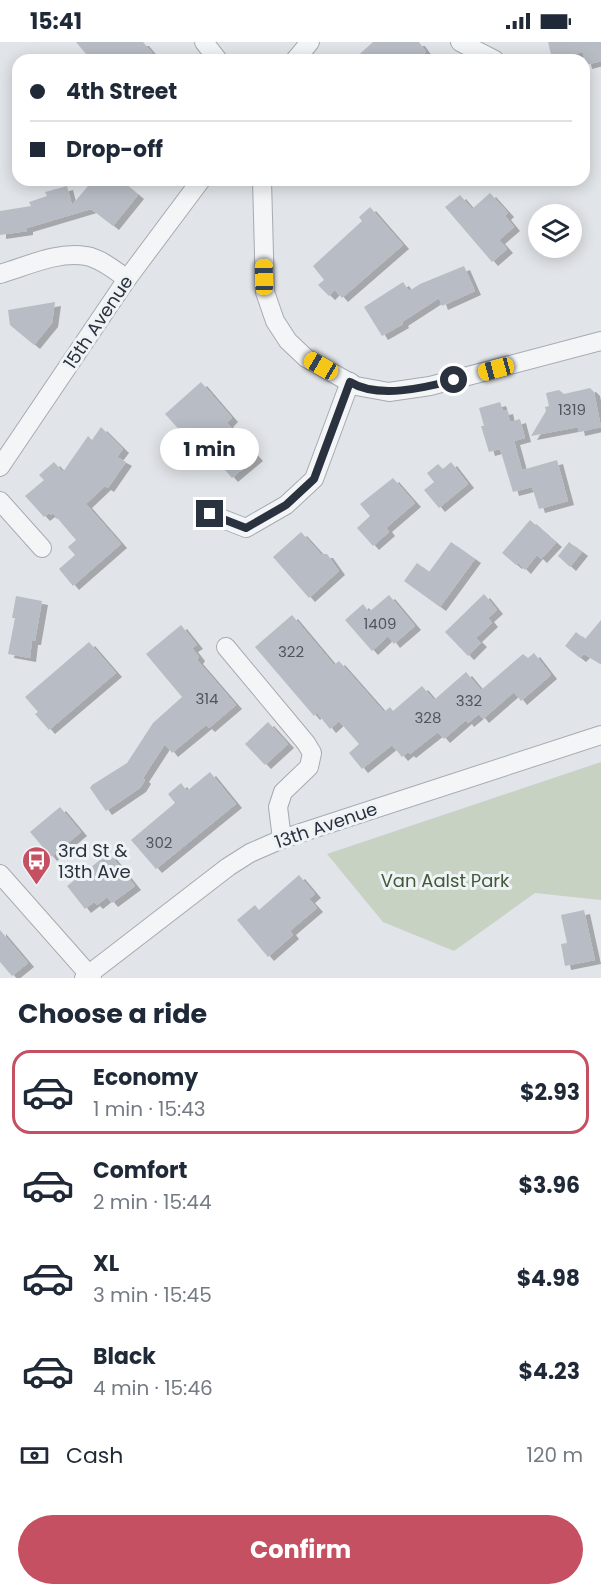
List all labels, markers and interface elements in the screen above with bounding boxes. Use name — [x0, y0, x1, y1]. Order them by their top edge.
text: 15:41 — [30, 6, 82, 37]
text: 4th Street — [66, 76, 177, 107]
text: Drop-off — [66, 134, 163, 165]
map controls — [528, 204, 582, 258]
button: layers — [528, 204, 582, 258]
car — [255, 259, 273, 295]
street label: 15th Avenue — [58, 270, 138, 374]
car — [301, 349, 341, 383]
car — [476, 356, 516, 382]
route start — [440, 366, 467, 393]
house number: 1319 — [558, 399, 586, 420]
callout: 1 min — [160, 427, 260, 469]
text: 1 min — [183, 435, 236, 463]
route end — [196, 500, 223, 527]
house number: 1409 — [363, 613, 397, 634]
house number: 322 — [278, 641, 304, 662]
house number: 314 — [195, 688, 219, 709]
house number: 332 — [456, 690, 482, 711]
house number: 328 — [415, 707, 441, 728]
street label: 13th Avenue — [271, 796, 381, 854]
house number: 302 — [146, 832, 172, 853]
place label: 3rd St & 13th Ave — [58, 838, 131, 884]
bus stop icon: 3rd St & 13th Ave — [21, 844, 53, 886]
park label: Van Aalst Park — [381, 868, 510, 893]
text: Choose a ride — [18, 995, 207, 1032]
text: Economy — [93, 1062, 198, 1093]
icon: car — [21, 1065, 75, 1119]
text: $2.93 — [520, 1077, 580, 1108]
text: 1 min · 15:43 — [93, 1095, 206, 1123]
text: Comfort — [93, 1155, 187, 1186]
icon: car — [21, 1158, 75, 1212]
text: $3.96 — [518, 1170, 580, 1201]
text: 2 min · 15:44 — [93, 1188, 211, 1216]
text: XL — [93, 1248, 119, 1279]
icon: car — [21, 1251, 75, 1305]
text: $4.98 — [517, 1263, 580, 1294]
text: 3 min · 15:45 — [93, 1281, 212, 1309]
text: Black — [93, 1341, 156, 1372]
icon: car — [21, 1344, 75, 1398]
text: $4.23 — [519, 1356, 580, 1387]
text: 4 min · 15:46 — [93, 1374, 213, 1402]
icon: cash — [18, 1439, 51, 1472]
text: Cash — [66, 1440, 123, 1471]
text: 120 m — [527, 1441, 583, 1469]
button: Confirm — [18, 1515, 583, 1584]

